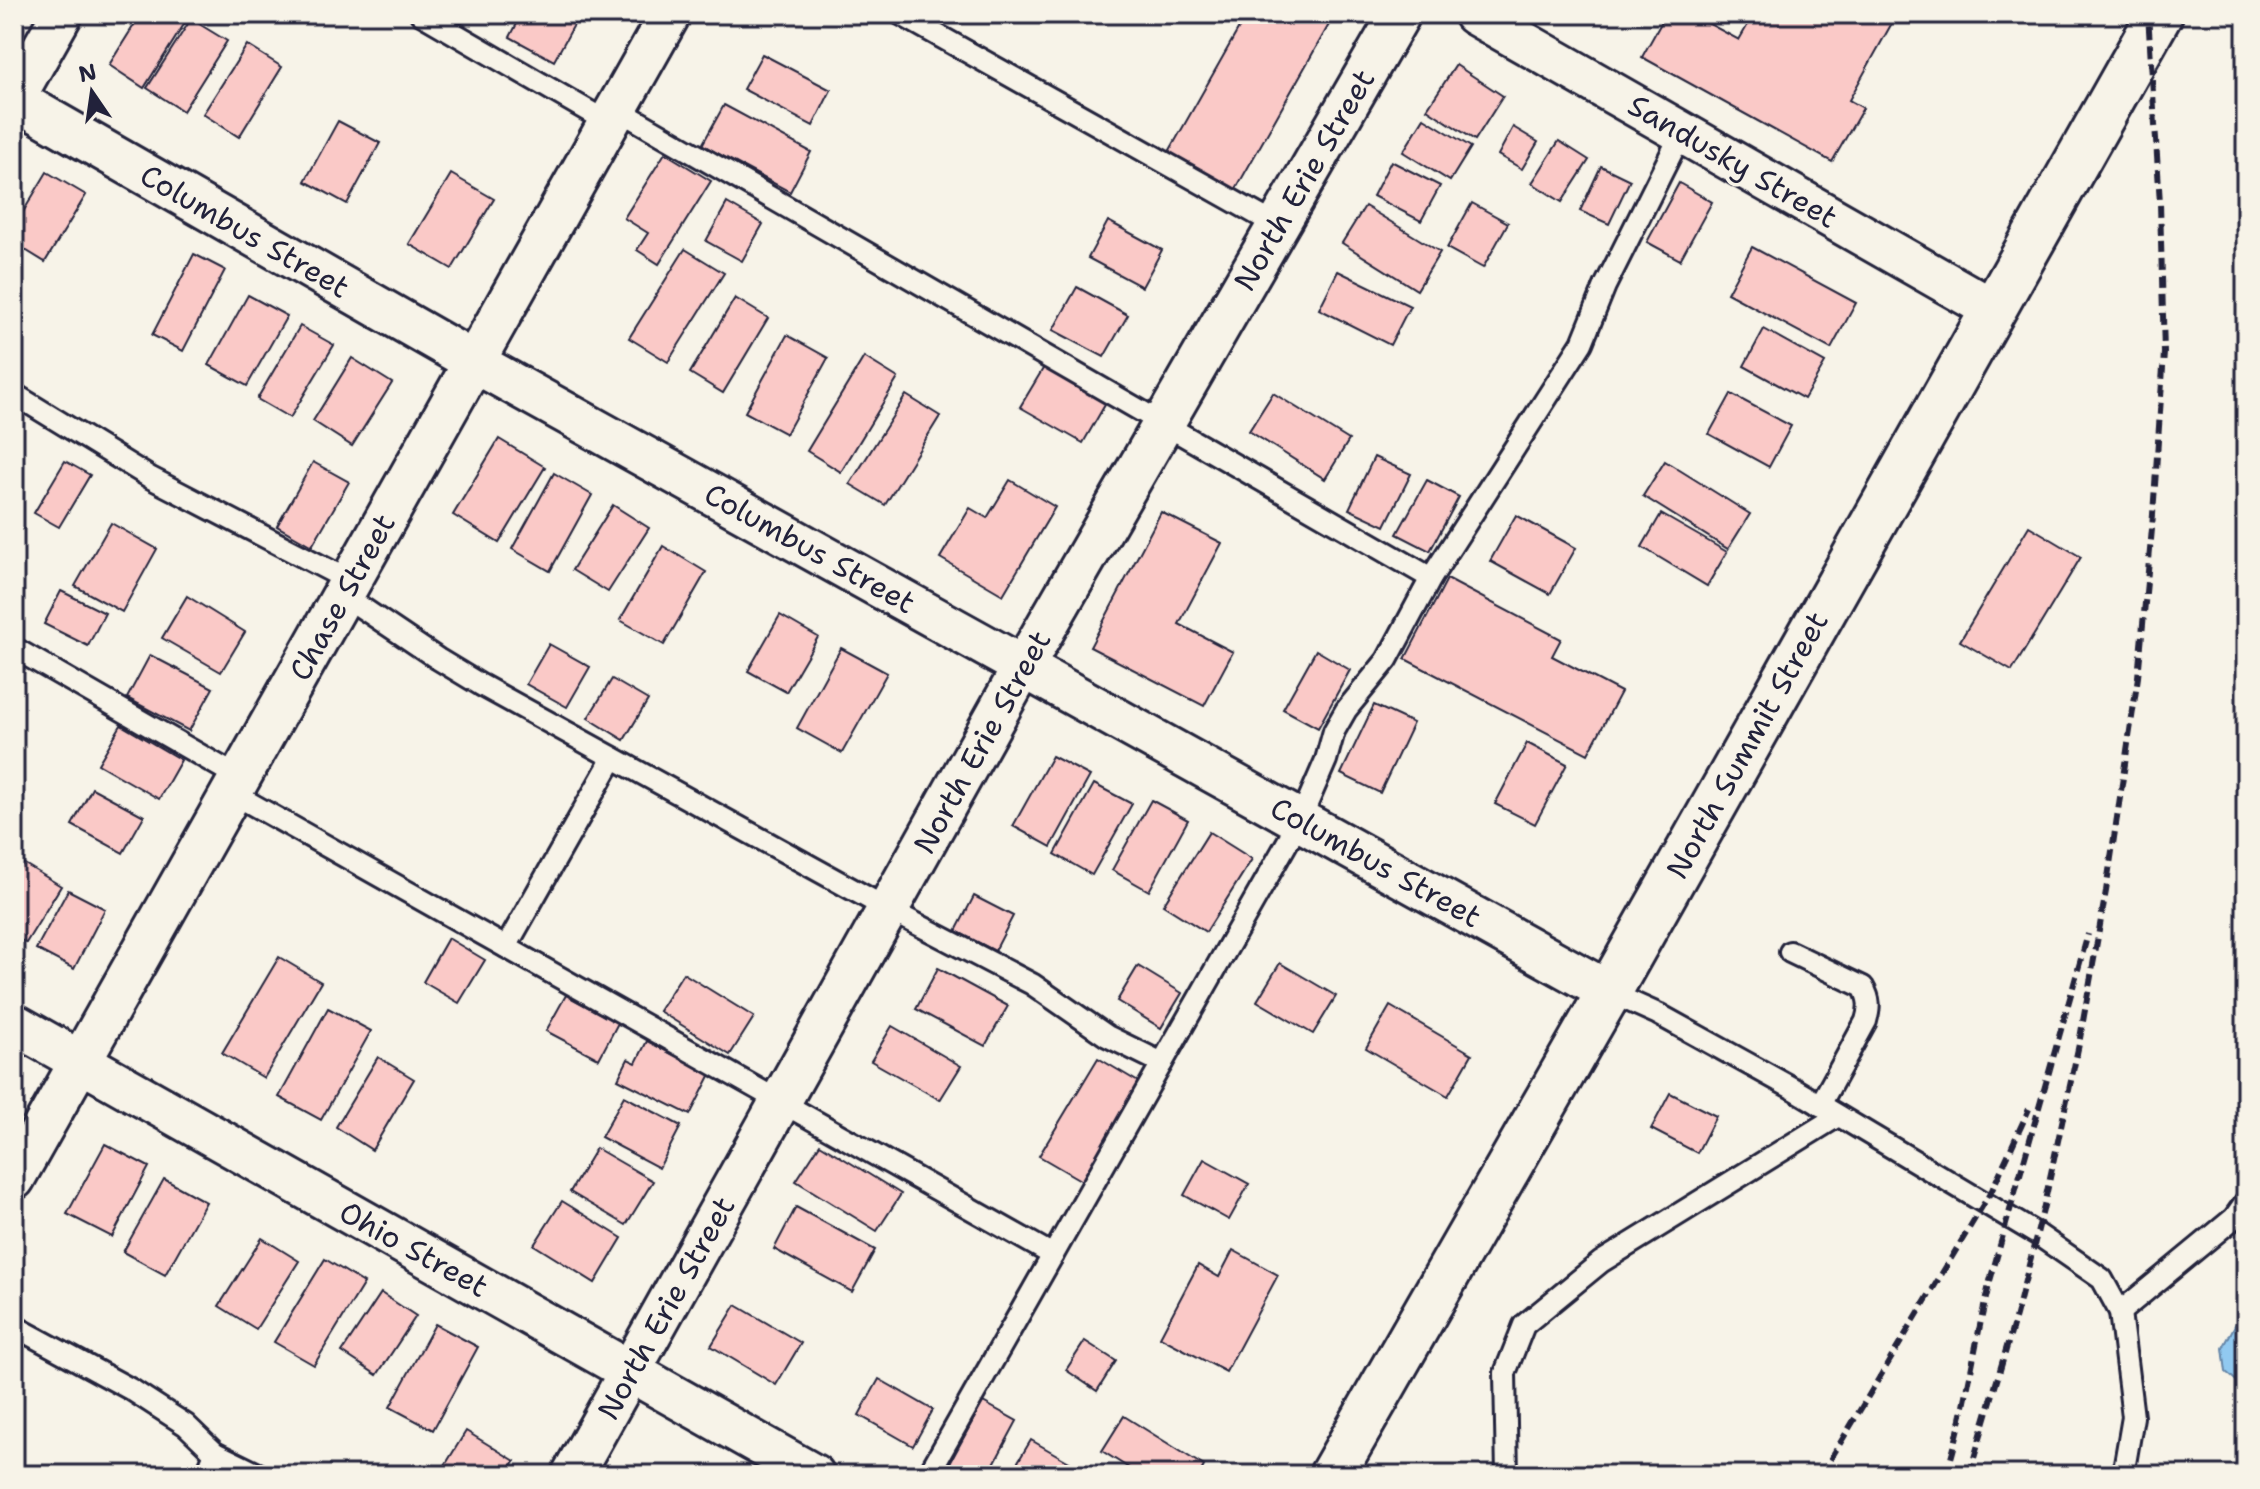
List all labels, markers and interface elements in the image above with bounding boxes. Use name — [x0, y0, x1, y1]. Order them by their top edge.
north arrow — [52, 52, 132, 132]
text: N — [76, 57, 99, 89]
street label: North Erie Street — [1224, 62, 1384, 298]
street label: Sandusky Street — [1621, 84, 1845, 238]
street label: Columbus Street — [133, 154, 357, 308]
street label: Columbus Street — [697, 473, 923, 623]
street label: Chase Street — [279, 506, 405, 688]
street label: North Summit Street — [1656, 604, 1838, 886]
street label: North Erie Street — [904, 623, 1060, 861]
street label: Columbus Street — [1263, 787, 1489, 937]
street label: North Erie Street — [588, 1189, 744, 1427]
street label: Ohio Street — [332, 1191, 496, 1307]

